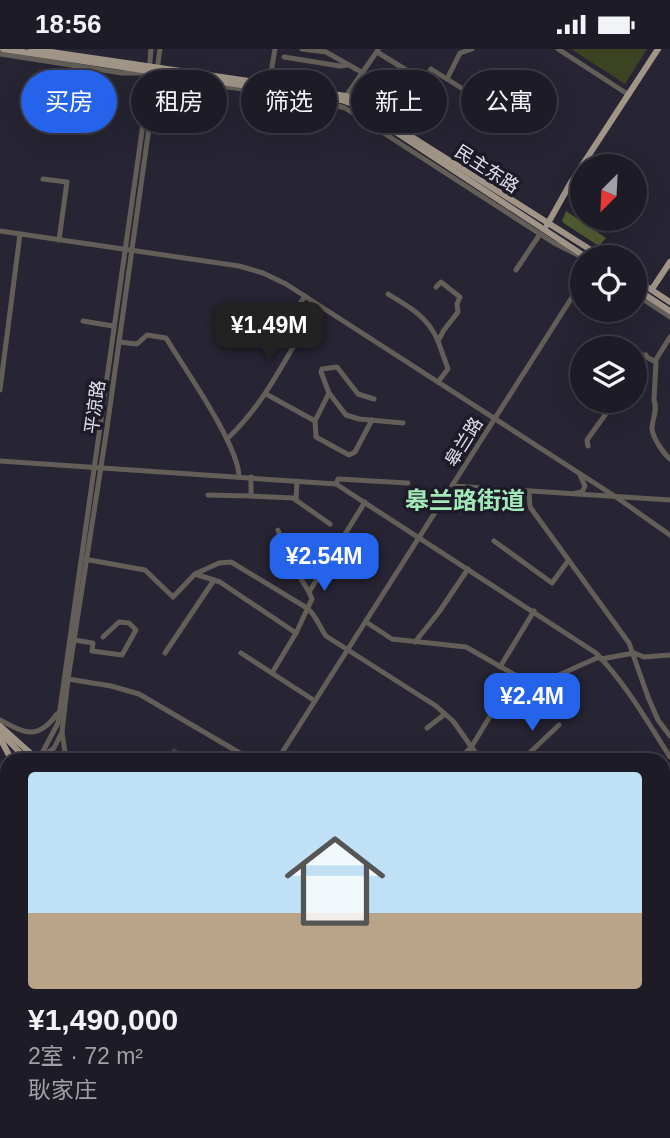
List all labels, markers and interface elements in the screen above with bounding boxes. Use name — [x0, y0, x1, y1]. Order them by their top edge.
text: 18:56 — [35, 9, 102, 39]
chip: 买房 — [21, 70, 117, 133]
chip: 租房 — [131, 70, 227, 133]
chip: 筛选 — [241, 70, 337, 133]
chip: 新上 — [351, 70, 447, 133]
chip: 公寓 — [461, 70, 557, 133]
street label: 民主东路 — [451, 141, 523, 197]
north arrow — [570, 154, 648, 231]
map controls — [570, 154, 647, 413]
button: locate — [570, 245, 647, 322]
pin: ¥1.49M — [212, 303, 326, 362]
text: ¥1.49M — [231, 312, 307, 338]
button: layers — [570, 336, 647, 413]
street label: 平凉路 — [81, 379, 109, 435]
street label: 皋兰路 — [441, 414, 487, 470]
district label: 皋兰路街道 — [405, 487, 525, 514]
pin: ¥2.54M — [267, 533, 381, 593]
text: ¥2.54M — [286, 543, 362, 569]
pin: ¥2.4M — [483, 673, 581, 733]
text: ¥2.4M — [500, 683, 564, 709]
icon: home — [272, 818, 398, 944]
text: ¥1,490,000 — [28, 1003, 178, 1036]
text: 2室 · 72 m² — [28, 1043, 143, 1069]
text: 耿家庄 — [28, 1077, 97, 1103]

